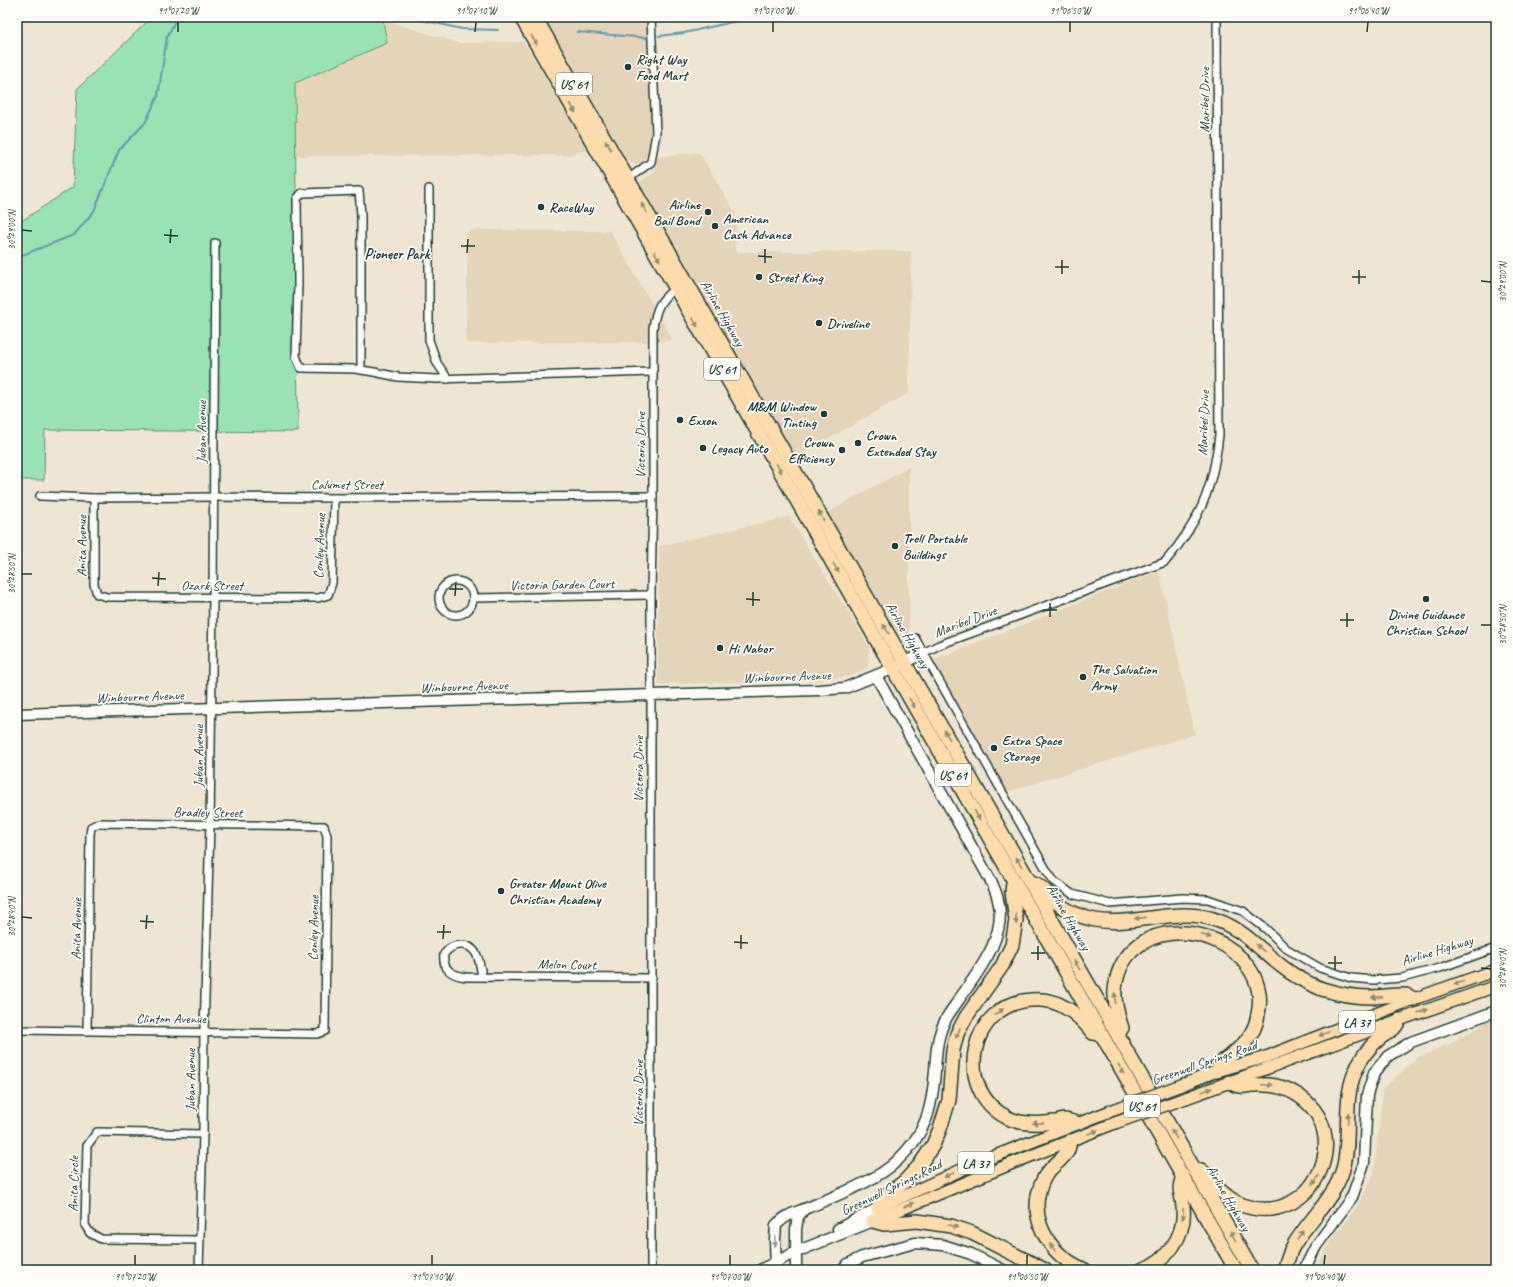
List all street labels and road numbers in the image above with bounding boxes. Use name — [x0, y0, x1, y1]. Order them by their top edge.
street label: Maribel Drive — [1196, 66, 1213, 133]
road number: US 61 — [556, 73, 592, 95]
street label: Airline Highway — [697, 277, 749, 350]
road number: US 61 — [704, 358, 740, 380]
street label: Maribel Drive — [1194, 389, 1213, 456]
street label: Juban Avenue — [193, 399, 210, 464]
street label: Victoria Drive — [632, 410, 649, 478]
street label: Calumet Street — [311, 476, 385, 493]
street label: Conley Avenue — [310, 512, 329, 579]
street label: Anita Avenue — [73, 514, 90, 577]
street label: Victoria Garden Court — [509, 575, 616, 594]
street label: Ozark Street — [181, 577, 245, 594]
street label: Airline Highway — [882, 599, 934, 672]
street label: Maribel Drive — [932, 601, 1000, 641]
street label: Winbourne Avenue — [743, 666, 832, 687]
street label: Winbourne Avenue — [420, 676, 509, 697]
street label: Winbourne Avenue — [96, 686, 185, 707]
street label: Juban Avenue — [190, 723, 207, 788]
street label: Victoria Drive — [630, 734, 647, 802]
road number: US 61 — [935, 764, 971, 786]
street label: Bradley Street — [173, 803, 244, 822]
street label: Airline Highway — [1043, 881, 1095, 954]
street label: Conley Avenue — [304, 894, 323, 961]
street label: Anita Avenue — [67, 897, 86, 960]
street label: Airline Highway — [1400, 931, 1476, 969]
street label: Melon Court — [538, 955, 598, 974]
street label: Clinton Avenue — [136, 1010, 207, 1027]
road number: LA 37 — [1339, 1011, 1375, 1033]
street label: Greenwell Springs Road — [1149, 1036, 1261, 1088]
street label: Juban Avenue — [182, 1047, 199, 1112]
street label: Victoria Drive — [630, 1058, 647, 1126]
road number: US 61 — [1124, 1095, 1160, 1117]
road number: LA 37 — [958, 1152, 994, 1174]
street label: Anita Circle — [65, 1155, 83, 1212]
street label: Greenwell Springs Road — [838, 1155, 947, 1219]
street label: Airline Highway — [1203, 1162, 1255, 1235]

